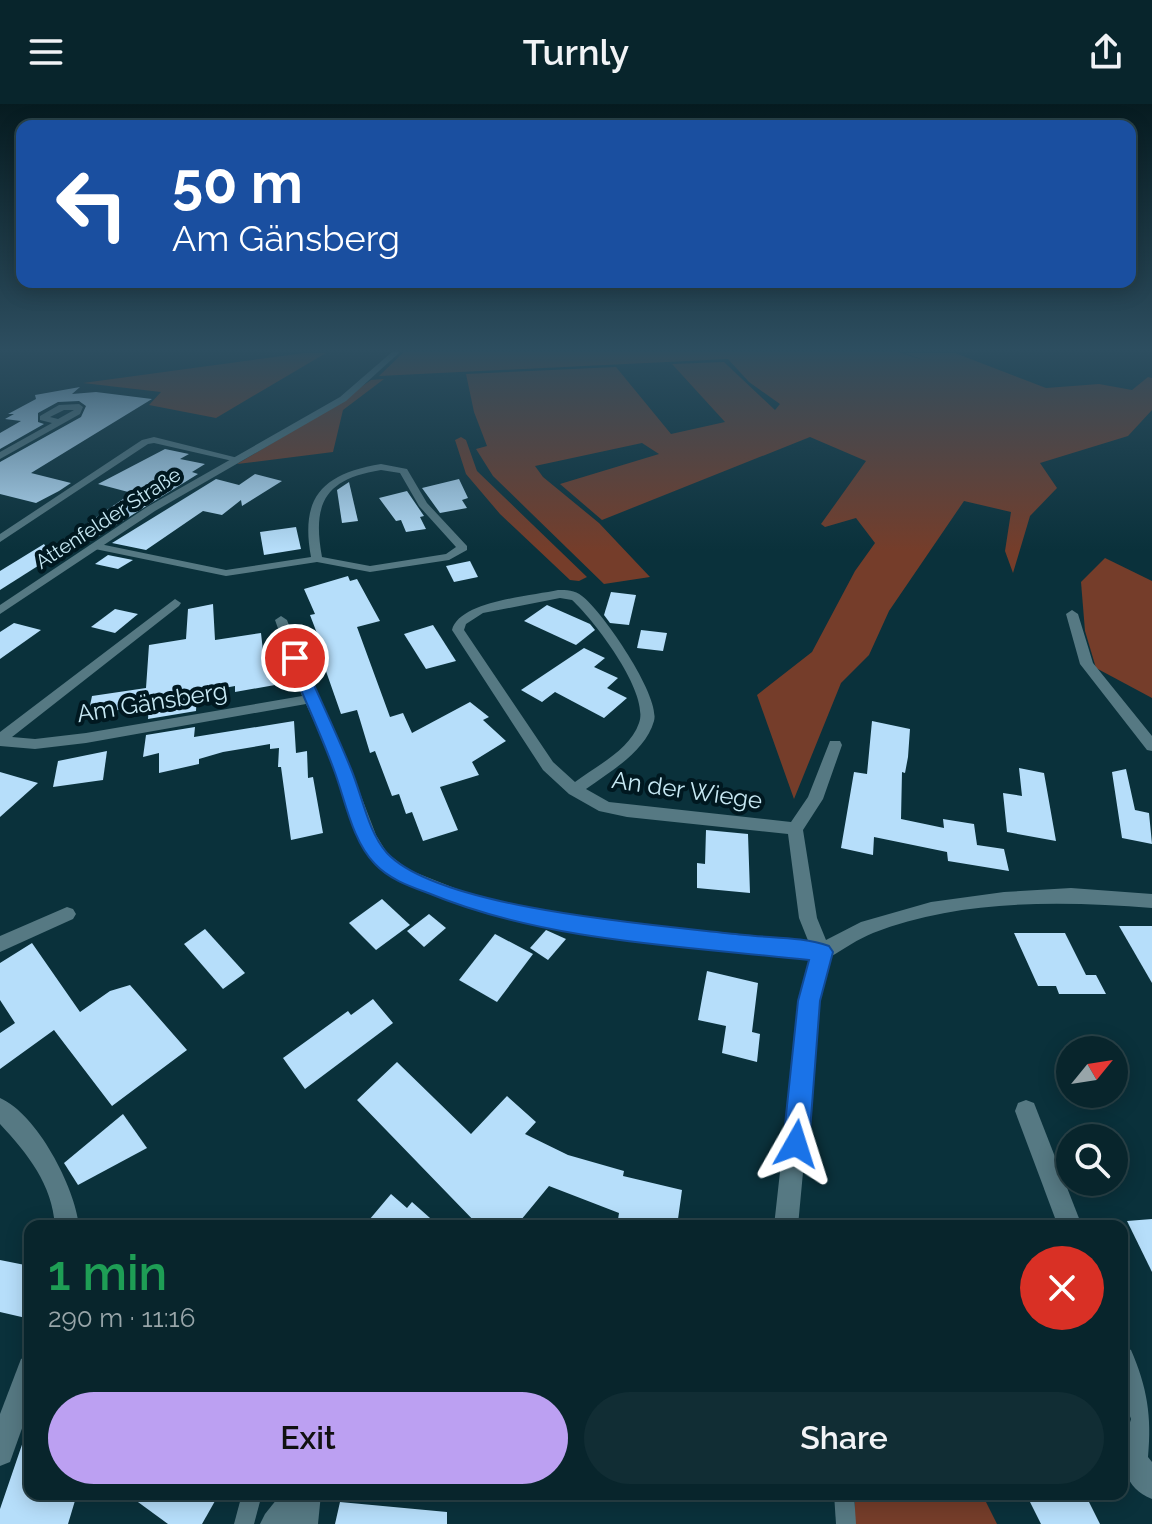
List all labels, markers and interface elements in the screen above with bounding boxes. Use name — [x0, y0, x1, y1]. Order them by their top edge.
icon: menu — [24, 30, 68, 74]
icon: share — [1084, 30, 1128, 74]
text: Turnly — [523, 31, 629, 73]
text: 50 m — [172, 150, 303, 216]
icon: left — [40, 152, 144, 256]
text: Am Gänsberg — [172, 217, 400, 259]
street label: Attenfelder Straße — [31, 462, 185, 574]
pin — [261, 624, 329, 692]
icon: arrive — [273, 636, 317, 680]
street label: Am Gänsberg — [75, 676, 229, 728]
street label: An der Wiege — [610, 765, 764, 815]
north arrow — [1056, 1036, 1128, 1108]
map controls — [1056, 1036, 1128, 1196]
position arrow — [754, 1102, 838, 1186]
button: search — [1056, 1124, 1128, 1196]
text: 1 min — [48, 1245, 167, 1301]
button: close — [1020, 1246, 1104, 1330]
text: 290 m · 11:16 — [48, 1303, 195, 1333]
button: Exit — [48, 1392, 568, 1484]
button: Share — [584, 1392, 1104, 1484]

